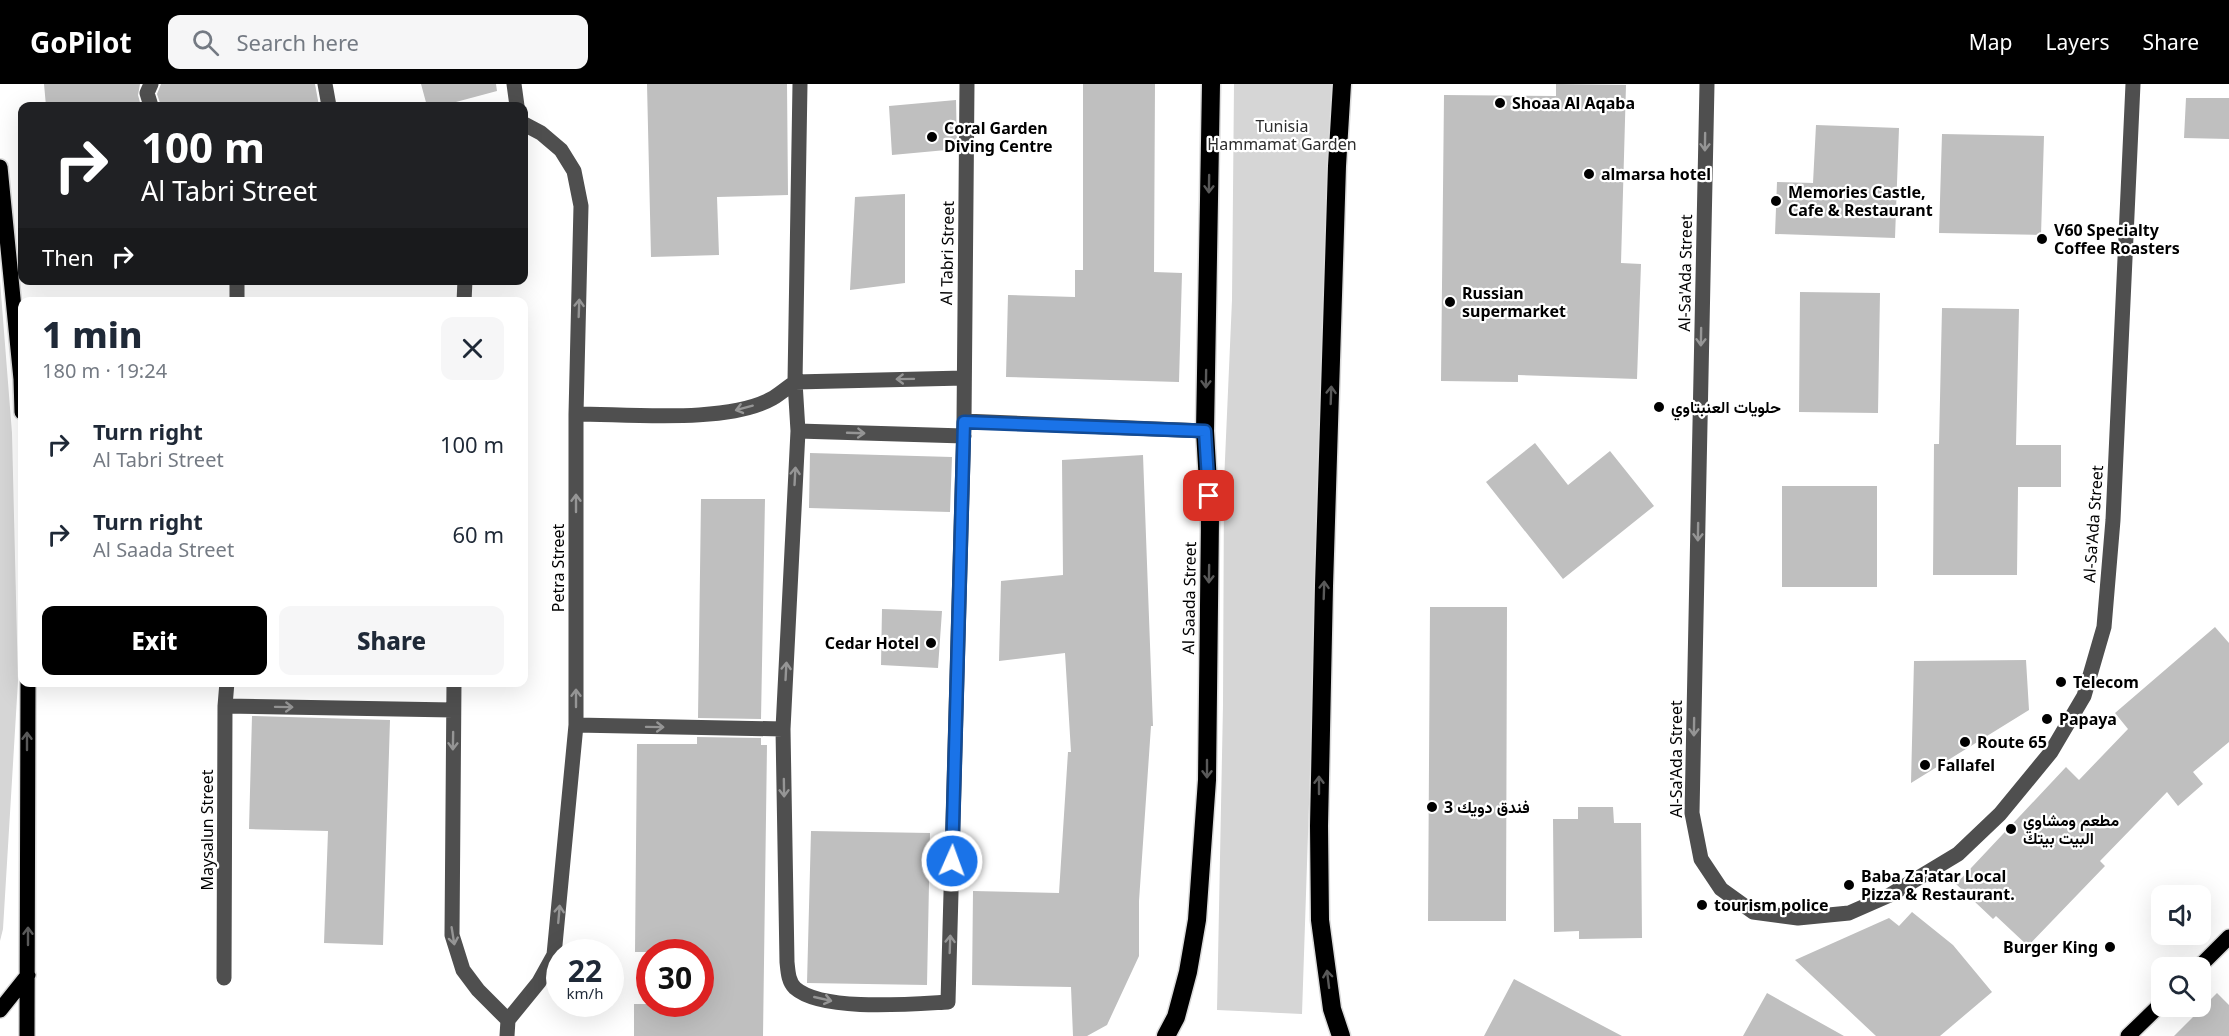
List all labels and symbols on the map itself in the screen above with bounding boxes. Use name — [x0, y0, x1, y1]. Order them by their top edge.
place label: Shoaa Al Aqaba — [1512, 92, 1635, 114]
marker: Shoaa Al Aqaba — [1493, 96, 1507, 110]
park label: Tunisia Hammamat Garden — [1207, 115, 1357, 155]
place label: Coral Garden Diving Centre — [944, 117, 1053, 157]
marker: Coral Garden Diving Centre — [925, 130, 939, 144]
one-way arrow — [1700, 132, 1711, 152]
place label: almarsa hotel — [1601, 163, 1711, 185]
marker: almarsa hotel — [1582, 167, 1596, 181]
one-way arrow — [1204, 174, 1215, 194]
place label: Memories Castle, Cafe & Restaurant — [1788, 181, 1933, 221]
marker: Memories Castle, Cafe & Restaurant — [1769, 194, 1783, 208]
street label: Al Tabri Street — [935, 200, 959, 305]
street label: Al-Sa'Ada Street — [1673, 214, 1697, 332]
place label: V60 Specialty Coffee Roasters — [2054, 219, 2180, 259]
marker: V60 Specialty Coffee Roasters — [2035, 232, 2049, 246]
place label: Russian supermarket — [1462, 282, 1566, 322]
marker: Russian supermarket — [1443, 295, 1457, 309]
one-way arrow — [573, 299, 585, 319]
one-way arrow — [1696, 327, 1707, 347]
one-way arrow — [1200, 369, 1212, 389]
one-way arrow — [896, 374, 916, 385]
one-way arrow — [1325, 385, 1336, 405]
place label: حلويات العنبتاوي — [1671, 396, 1781, 421]
marker: حلويات العنبتاوي — [1652, 400, 1666, 414]
one-way arrow — [735, 402, 754, 414]
one-way arrow — [846, 427, 866, 439]
street label: Al-Sa'Ada Street — [2078, 464, 2108, 583]
one-way arrow — [790, 467, 801, 487]
pin — [1183, 470, 1234, 521]
one-way arrow — [570, 494, 582, 514]
one-way arrow — [1692, 522, 1703, 542]
street label: Petra Street — [547, 523, 569, 612]
street label: Al Saada Street — [1177, 541, 1201, 655]
one-way arrow — [1203, 564, 1215, 584]
one-way arrow — [1318, 580, 1330, 600]
place label: Cedar Hotel — [825, 632, 919, 654]
marker: Cedar Hotel — [924, 636, 938, 650]
one-way arrow — [781, 661, 792, 681]
place label: Telecom — [2073, 671, 2139, 693]
marker: Telecom — [2054, 675, 2068, 689]
one-way arrow — [570, 689, 582, 709]
street label: Al-Sa'Ada Street — [1665, 700, 1687, 818]
one-way arrow — [273, 701, 293, 713]
place label: Papaya — [2059, 708, 2117, 730]
marker: Papaya — [2040, 712, 2054, 726]
one-way arrow — [1688, 717, 1699, 737]
one-way arrow — [645, 721, 665, 733]
one-way arrow — [447, 730, 459, 750]
one-way arrow — [22, 731, 33, 751]
place label: Route 65 — [1977, 731, 2047, 753]
marker: Route 65 — [1958, 735, 1972, 749]
place label: Fallafel — [1937, 754, 1995, 776]
marker: Fallafel — [1918, 758, 1932, 772]
one-way arrow — [1201, 759, 1213, 779]
street label: Maysalun Street — [196, 769, 218, 891]
one-way arrow — [1313, 775, 1325, 795]
one-way arrow — [778, 777, 790, 797]
place label: فندق دويك 3 — [1444, 796, 1530, 818]
marker: فندق دويك 3 — [1425, 800, 1439, 814]
place label: مطعم ومشاوي البيت بيتك — [2023, 809, 2119, 849]
marker: مطعم ومشاوي البيت بيتك — [2004, 822, 2018, 836]
position arrow — [920, 829, 984, 893]
place label: Baba Za'atar Local Pizza & Restaurant. — [1861, 865, 2015, 905]
marker: Baba Za'atar Local Pizza & Restaurant. — [1842, 878, 1856, 892]
place label: tourism police — [1714, 894, 1829, 916]
marker: tourism police — [1695, 898, 1709, 912]
one-way arrow — [553, 904, 564, 924]
one-way arrow — [448, 925, 459, 945]
one-way arrow — [22, 926, 34, 946]
one-way arrow — [944, 934, 955, 954]
place label: Burger King — [2003, 936, 2098, 958]
speed limit sign: 30 — [636, 939, 714, 1017]
marker: Burger King — [2103, 940, 2117, 954]
one-way arrow — [1322, 970, 1333, 990]
one-way arrow — [813, 994, 832, 1005]

